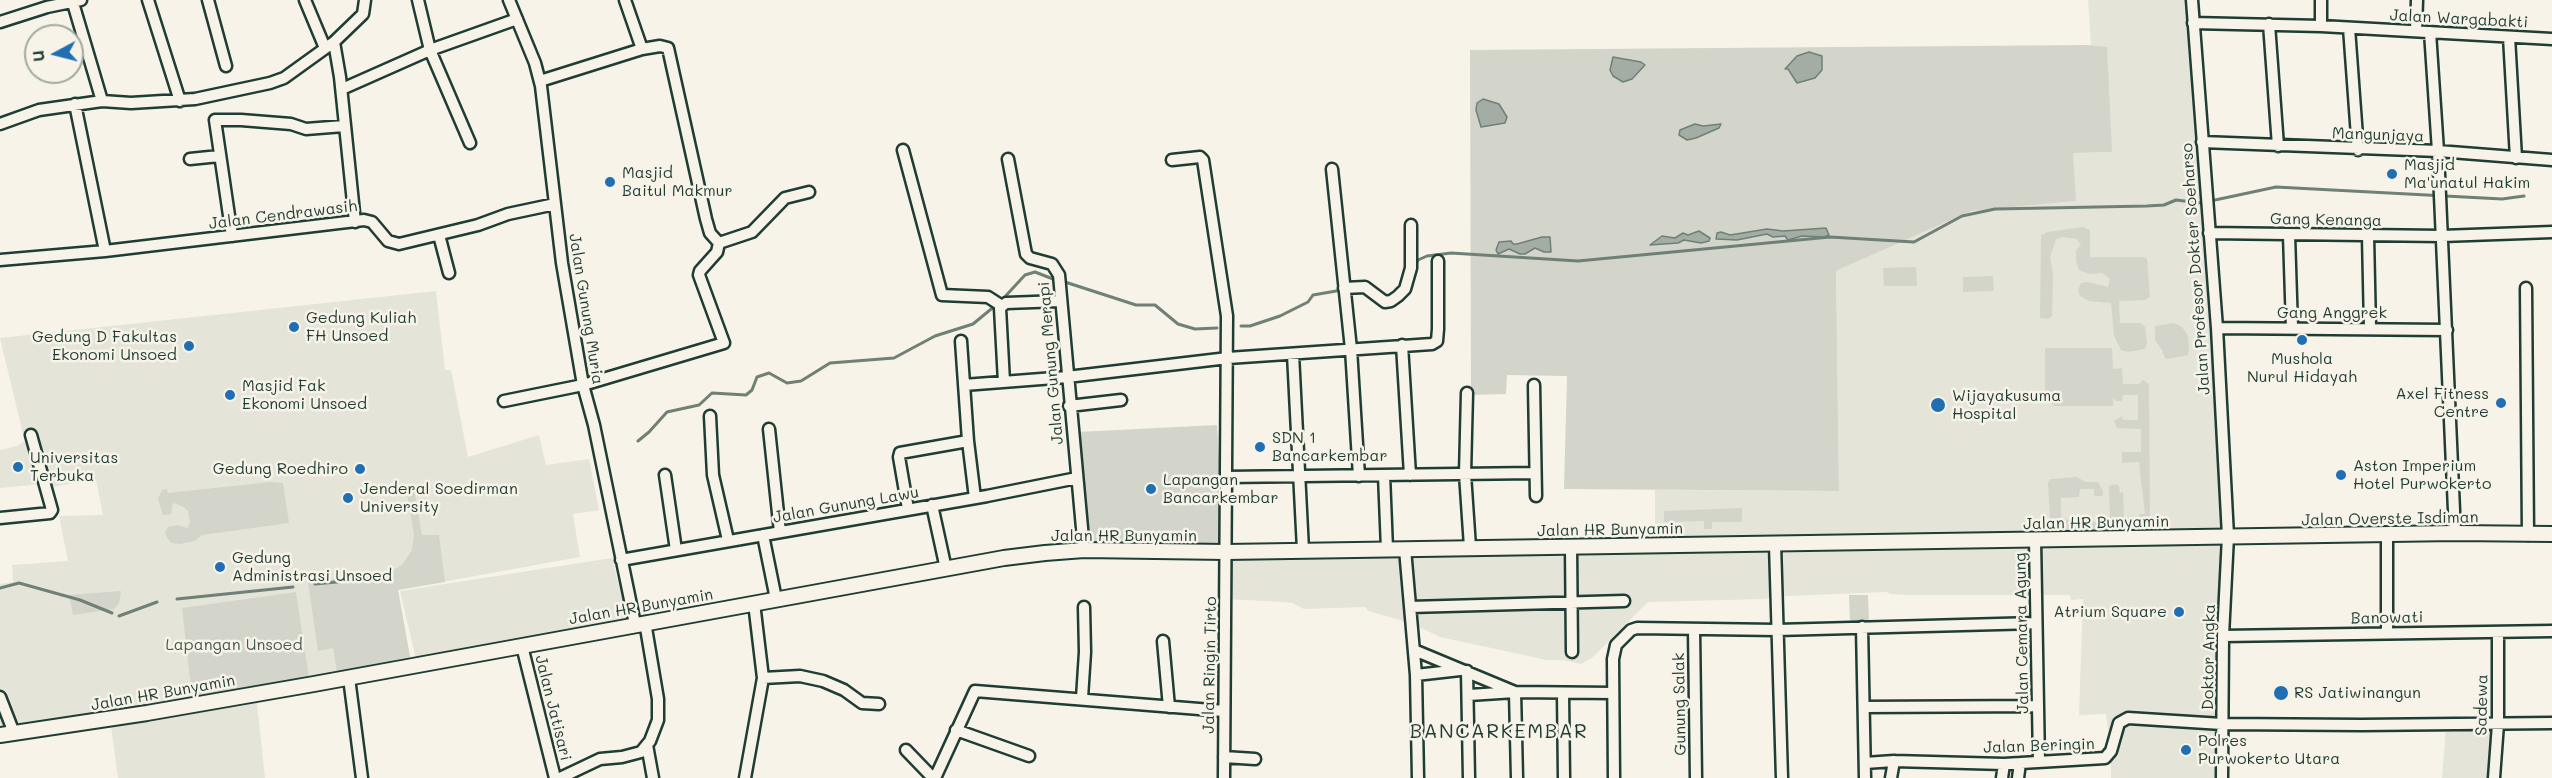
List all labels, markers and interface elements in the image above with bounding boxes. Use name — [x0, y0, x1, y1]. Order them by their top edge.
street label: Jalan Wargabakti — [2389, 6, 2529, 32]
north arrow — [24, 24, 84, 84]
text: U — [27, 49, 49, 63]
street label: Mangunjaya — [2332, 124, 2424, 146]
street label: Jalan Profesor Dokter Soeharso — [2178, 142, 2214, 396]
place label: Masjid Ma'unatul Hakim — [2404, 155, 2530, 193]
place label: Masjid Baitul Makmur — [622, 163, 732, 201]
marker: Masjid Ma'unatul Hakim — [2385, 167, 2399, 181]
marker: Masjid Baitul Makmur — [603, 175, 617, 189]
street label: Jalan Cendrawasih — [208, 196, 358, 234]
street label: Gang Kenanga — [2270, 209, 2382, 231]
street label: Jalan Gunung Muria — [565, 232, 607, 386]
street label: Jalan Gunung Merapi — [1034, 281, 1068, 445]
street label: Gang Anggrek — [2277, 303, 2387, 323]
place label: Gedung Kuliah FH Unsoed — [306, 308, 416, 346]
marker: Gedung Kuliah FH Unsoed — [287, 320, 301, 334]
place label: Gedung D Fakultas Ekonomi Unsoed — [32, 327, 177, 365]
marker: Mushola Nurul Hidayah — [2295, 333, 2309, 347]
marker: Gedung D Fakultas Ekonomi Unsoed — [182, 339, 196, 353]
place label: Mushola Nurul Hidayah — [2247, 349, 2357, 387]
place label: Masjid Fak Ekonomi Unsoed — [242, 376, 367, 414]
place label: Axel Fitness Centre — [2396, 384, 2489, 422]
place label: Wijayakusuma Hospital — [1952, 386, 2061, 424]
marker: Masjid Fak Ekonomi Unsoed — [223, 388, 237, 402]
marker: Wijayakusuma Hospital — [1929, 396, 1947, 414]
marker: Axel Fitness Centre — [2494, 396, 2508, 410]
place label: SDN 1 Bancarkembar — [1272, 428, 1388, 466]
marker: SDN 1 Bancarkembar — [1253, 440, 1267, 454]
place label: Universitas Terbuka — [30, 448, 118, 486]
place label: Aston Imperium Hotel Purwokerto — [2353, 456, 2491, 494]
place label: Gedung Roedhiro — [213, 459, 348, 479]
marker: Universitas Terbuka — [11, 460, 25, 474]
marker: Gedung Roedhiro — [353, 462, 367, 476]
marker: Aston Imperium Hotel Purwokerto — [2334, 468, 2348, 482]
place label: Lapangan Bancarkembar — [1163, 470, 1279, 508]
place label: Jenderal Soedirman University — [360, 479, 518, 517]
marker: Lapangan Bancarkembar — [1144, 482, 1158, 496]
street label: Jalan Gunung Lawu — [772, 483, 920, 527]
marker: Jenderal Soedirman University — [341, 491, 355, 505]
street label: Jalan Overste Isdiman — [2301, 508, 2479, 530]
street label: Jalan HR Bunyamin — [2023, 512, 2169, 534]
street label: Jalan HR Bunyamin — [1537, 519, 1683, 541]
street label: Jalan HR Bunyamin — [1051, 526, 1197, 546]
place label: Gedung Administrasi Unsoed — [232, 548, 392, 586]
street label: Jalan Cemara Agung — [2011, 552, 2033, 714]
marker: Gedung Administrasi Unsoed — [213, 560, 227, 574]
street label: Jalan HR Bunyamin — [567, 585, 715, 629]
street label: Jalan Ringin Tirto — [1199, 596, 1221, 734]
place label: Atrium Square — [2053, 602, 2167, 622]
street label: Doktor Angka — [2198, 604, 2220, 710]
marker: Atrium Square — [2172, 605, 2186, 619]
street label: Banowati — [2351, 608, 2423, 628]
park label: Lapangan Unsoed — [165, 635, 303, 655]
street label: Gunung Salak — [1670, 652, 1690, 756]
street label: Jalan Jatisari — [531, 653, 575, 763]
street label: Jalan HR Bunyamin — [89, 671, 237, 715]
street label: Sadewa — [2472, 674, 2492, 736]
place label: RS Jatiwinangun — [2294, 683, 2421, 703]
marker: RS Jatiwinangun — [2272, 684, 2290, 702]
district label: BANCARKEMBAR — [1410, 720, 1588, 744]
place label: Polres Purwokerto Utara — [2198, 731, 2340, 769]
street label: Jalan Beringin — [1983, 734, 2095, 758]
marker: Polres Purwokerto Utara — [2179, 743, 2193, 757]

